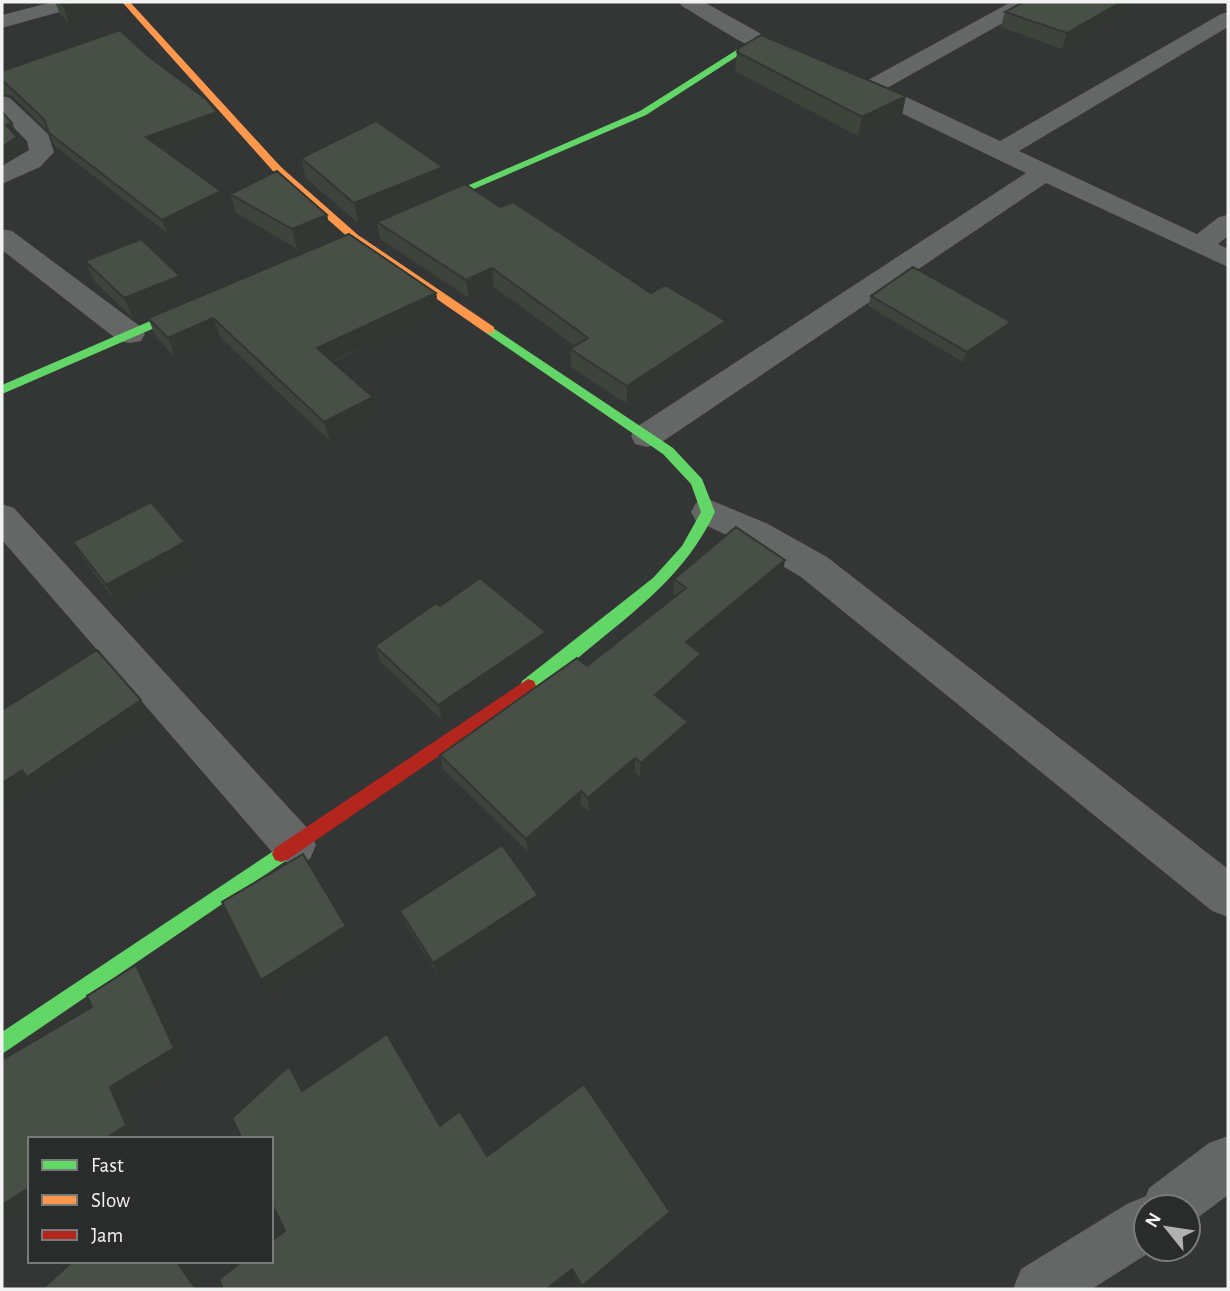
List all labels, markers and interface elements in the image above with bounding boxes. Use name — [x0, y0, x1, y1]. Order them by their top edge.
legend — [28, 1137, 273, 1263]
text: Fast — [91, 1155, 124, 1176]
text: Slow — [91, 1190, 130, 1211]
north arrow — [1132, 1193, 1202, 1263]
text: N — [1142, 1210, 1165, 1231]
text: Jam — [91, 1225, 123, 1246]

